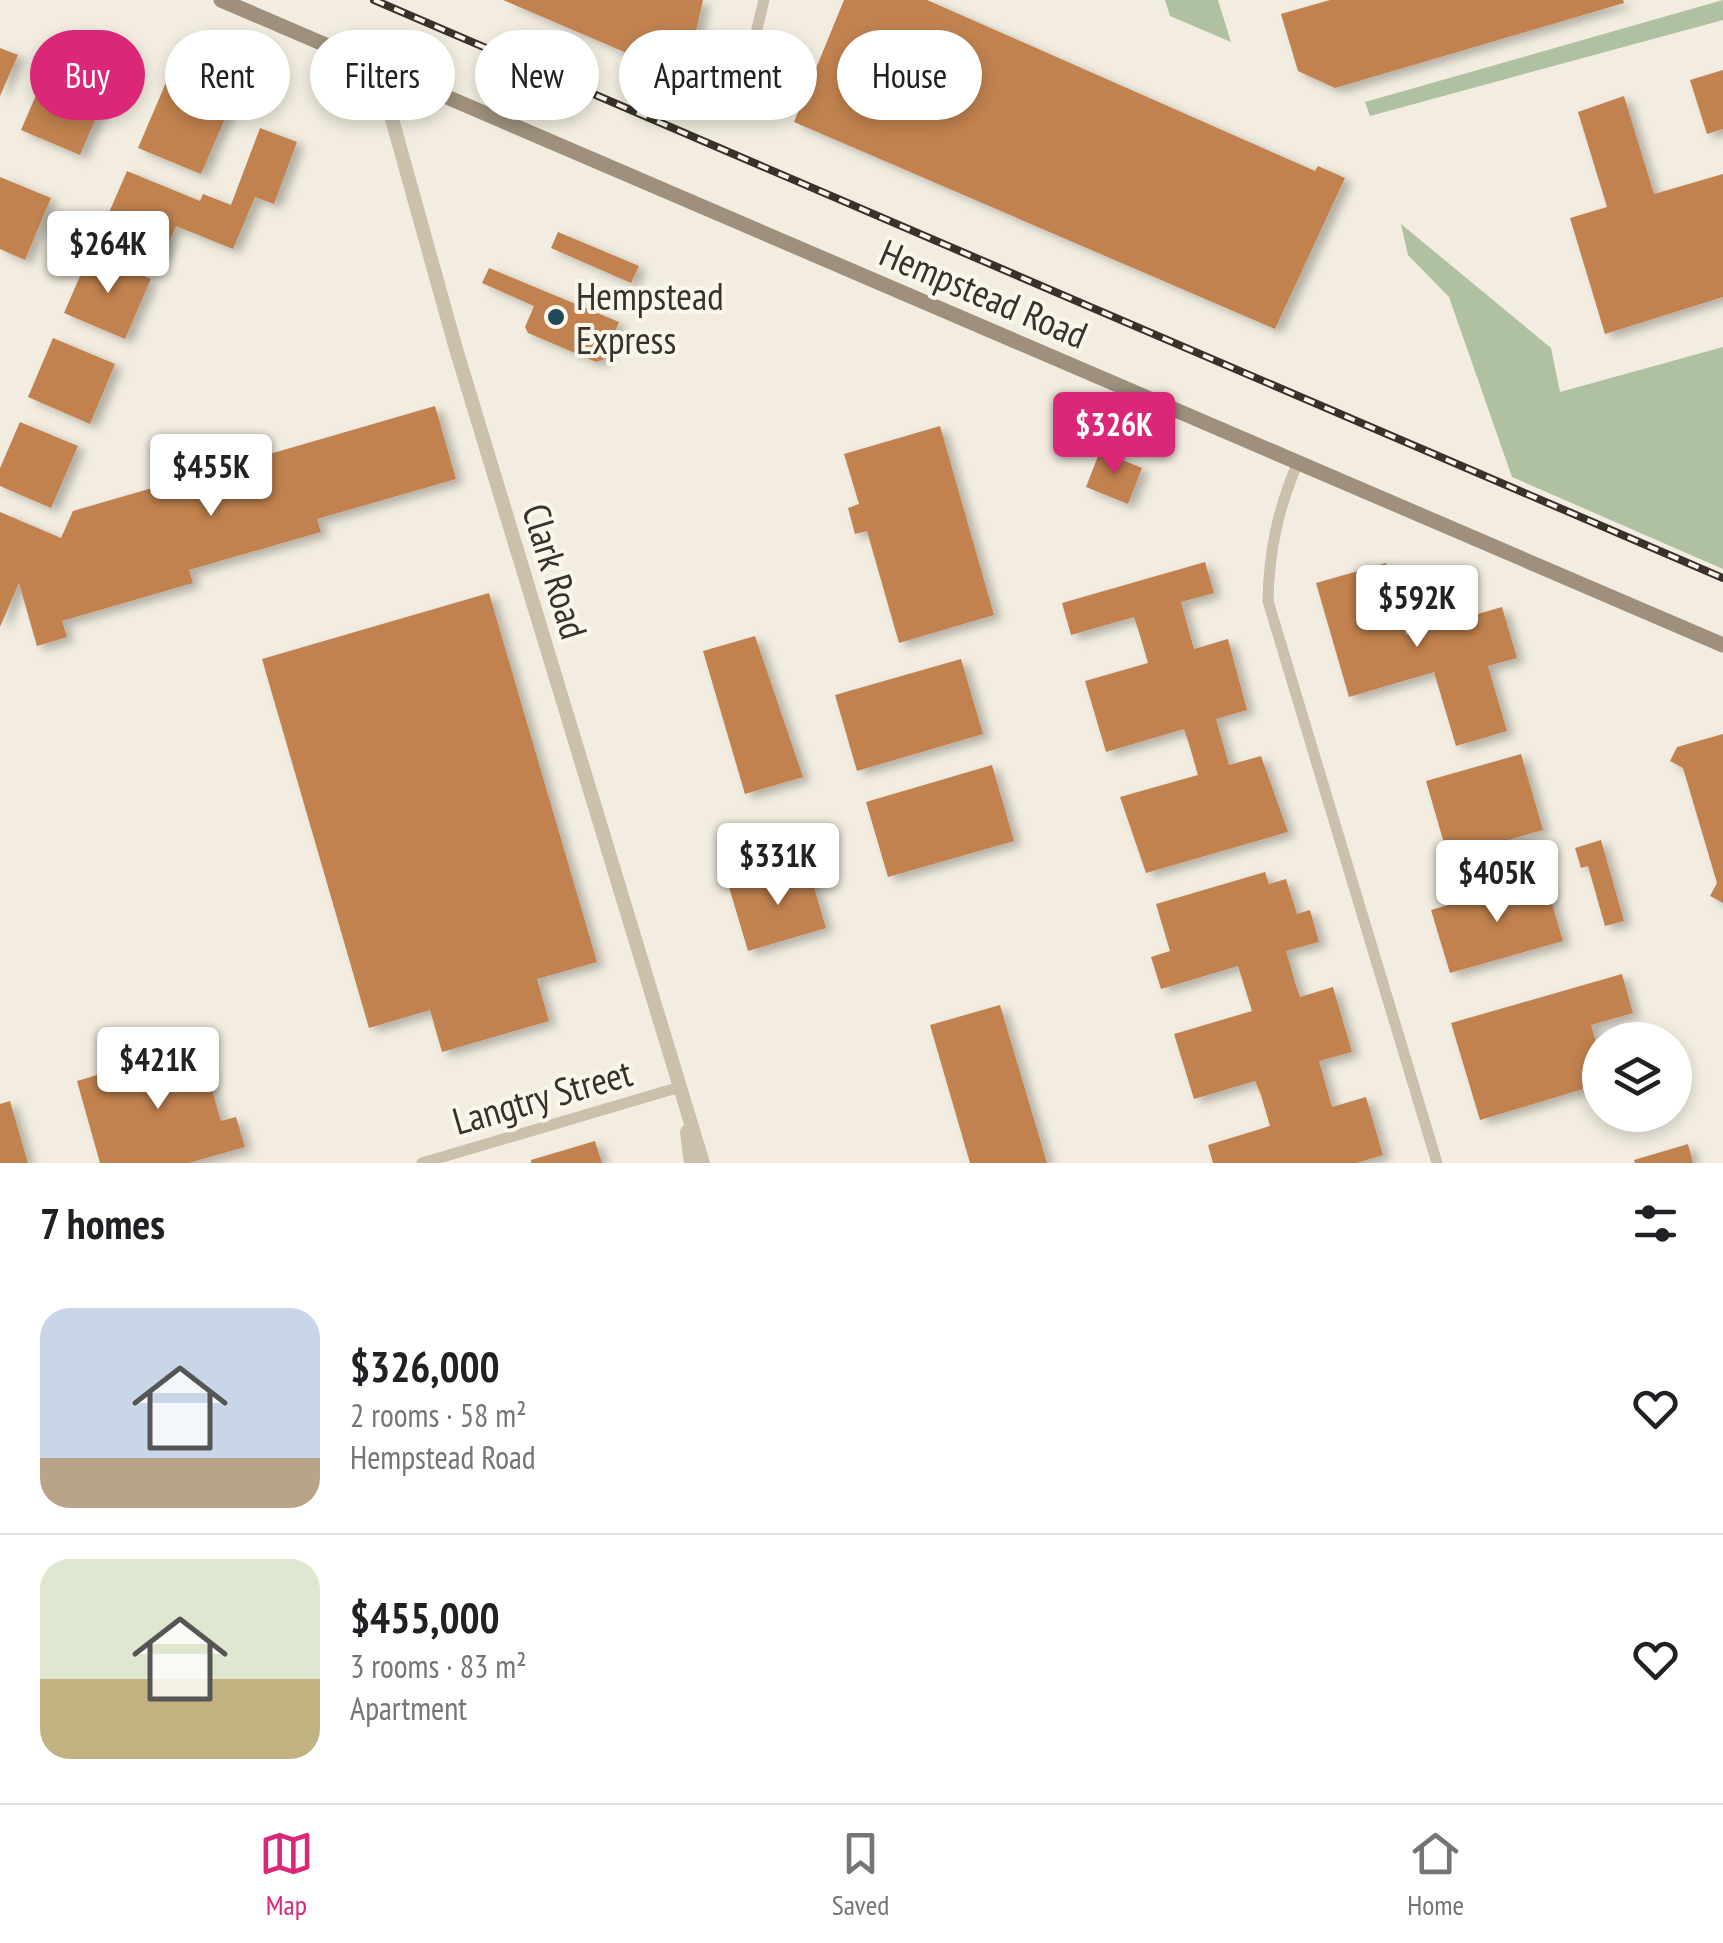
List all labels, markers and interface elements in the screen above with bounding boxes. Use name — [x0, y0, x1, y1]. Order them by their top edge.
chip: Buy — [30, 30, 145, 120]
chip: Rent — [165, 30, 290, 120]
chip: Filters — [310, 30, 455, 120]
chip: New — [475, 30, 599, 120]
chip: Apartment — [619, 30, 817, 120]
chip: House — [837, 30, 982, 120]
pin: $264K — [38, 211, 178, 296]
text: $264K — [69, 222, 147, 264]
street label: Hempstead Road — [873, 227, 1095, 359]
place label: Hempstead Express — [576, 271, 724, 364]
marker: Hempstead Express — [545, 306, 567, 328]
pin: $326K — [1044, 392, 1184, 477]
text: $326K — [1075, 403, 1153, 445]
pin: $455K — [141, 434, 281, 519]
text: $455K — [172, 445, 250, 487]
street label: Clark Road — [512, 498, 600, 644]
pin: $592K — [1347, 565, 1487, 650]
text: $592K — [1378, 576, 1456, 618]
pin: $331K — [708, 823, 848, 908]
text: $331K — [739, 834, 817, 876]
pin: $405K — [1427, 840, 1567, 925]
text: $405K — [1458, 851, 1536, 893]
map controls — [1582, 1022, 1692, 1132]
button: layers — [1582, 1022, 1692, 1132]
pin: $421K — [88, 1027, 228, 1112]
text: $421K — [119, 1038, 197, 1080]
street label: Langtry Street — [447, 1047, 638, 1145]
text: 7 homes — [40, 1196, 165, 1251]
icon: filters — [1628, 1196, 1683, 1251]
text: $326,000 — [350, 1339, 500, 1394]
icon: home — [120, 1348, 240, 1468]
icon: heart — [1628, 1381, 1683, 1436]
text: 2 rooms · 58 m² — [350, 1394, 527, 1436]
text: Hempstead Road — [350, 1436, 536, 1478]
text: $455,000 — [350, 1590, 500, 1645]
icon: home — [120, 1599, 240, 1719]
icon: heart — [1628, 1632, 1683, 1687]
text: 3 rooms · 83 m² — [350, 1645, 527, 1687]
text: Apartment — [350, 1687, 467, 1729]
tab: Map — [259, 1826, 314, 1923]
tab: Saved — [832, 1826, 889, 1923]
tab: Home — [1407, 1826, 1464, 1923]

